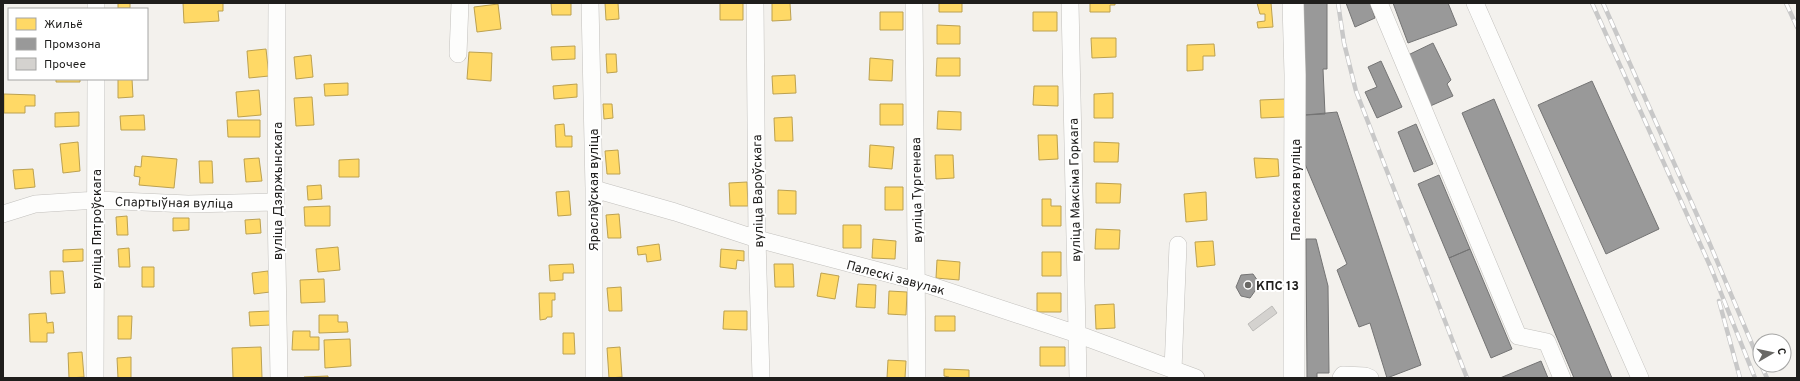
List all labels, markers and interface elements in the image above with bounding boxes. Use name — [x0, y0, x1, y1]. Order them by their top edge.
legend — [8, 8, 148, 80]
text: Жильё — [44, 17, 83, 33]
text: Промзона — [44, 37, 101, 53]
text: Прочее — [44, 57, 86, 73]
street label: вуліца Максіма Горкага — [1067, 118, 1085, 262]
street label: вуліца Дзяржынскага — [271, 122, 287, 260]
street label: Яраслаўская вуліца — [587, 129, 603, 251]
street label: вуліца Вароўскага — [750, 134, 768, 248]
street label: вуліца Тургенева — [909, 137, 927, 243]
street label: Палеская вуліца — [1289, 139, 1305, 241]
street label: вуліца Пятроўскага — [90, 169, 106, 289]
street label: Спартыўная вуліца — [115, 195, 233, 213]
street label: Палескі завулак — [845, 258, 946, 300]
place label: КПС 13 — [1256, 279, 1299, 295]
marker: КПС 13 — [1243, 280, 1253, 290]
north arrow — [1752, 333, 1792, 373]
text: С — [1773, 347, 1788, 356]

